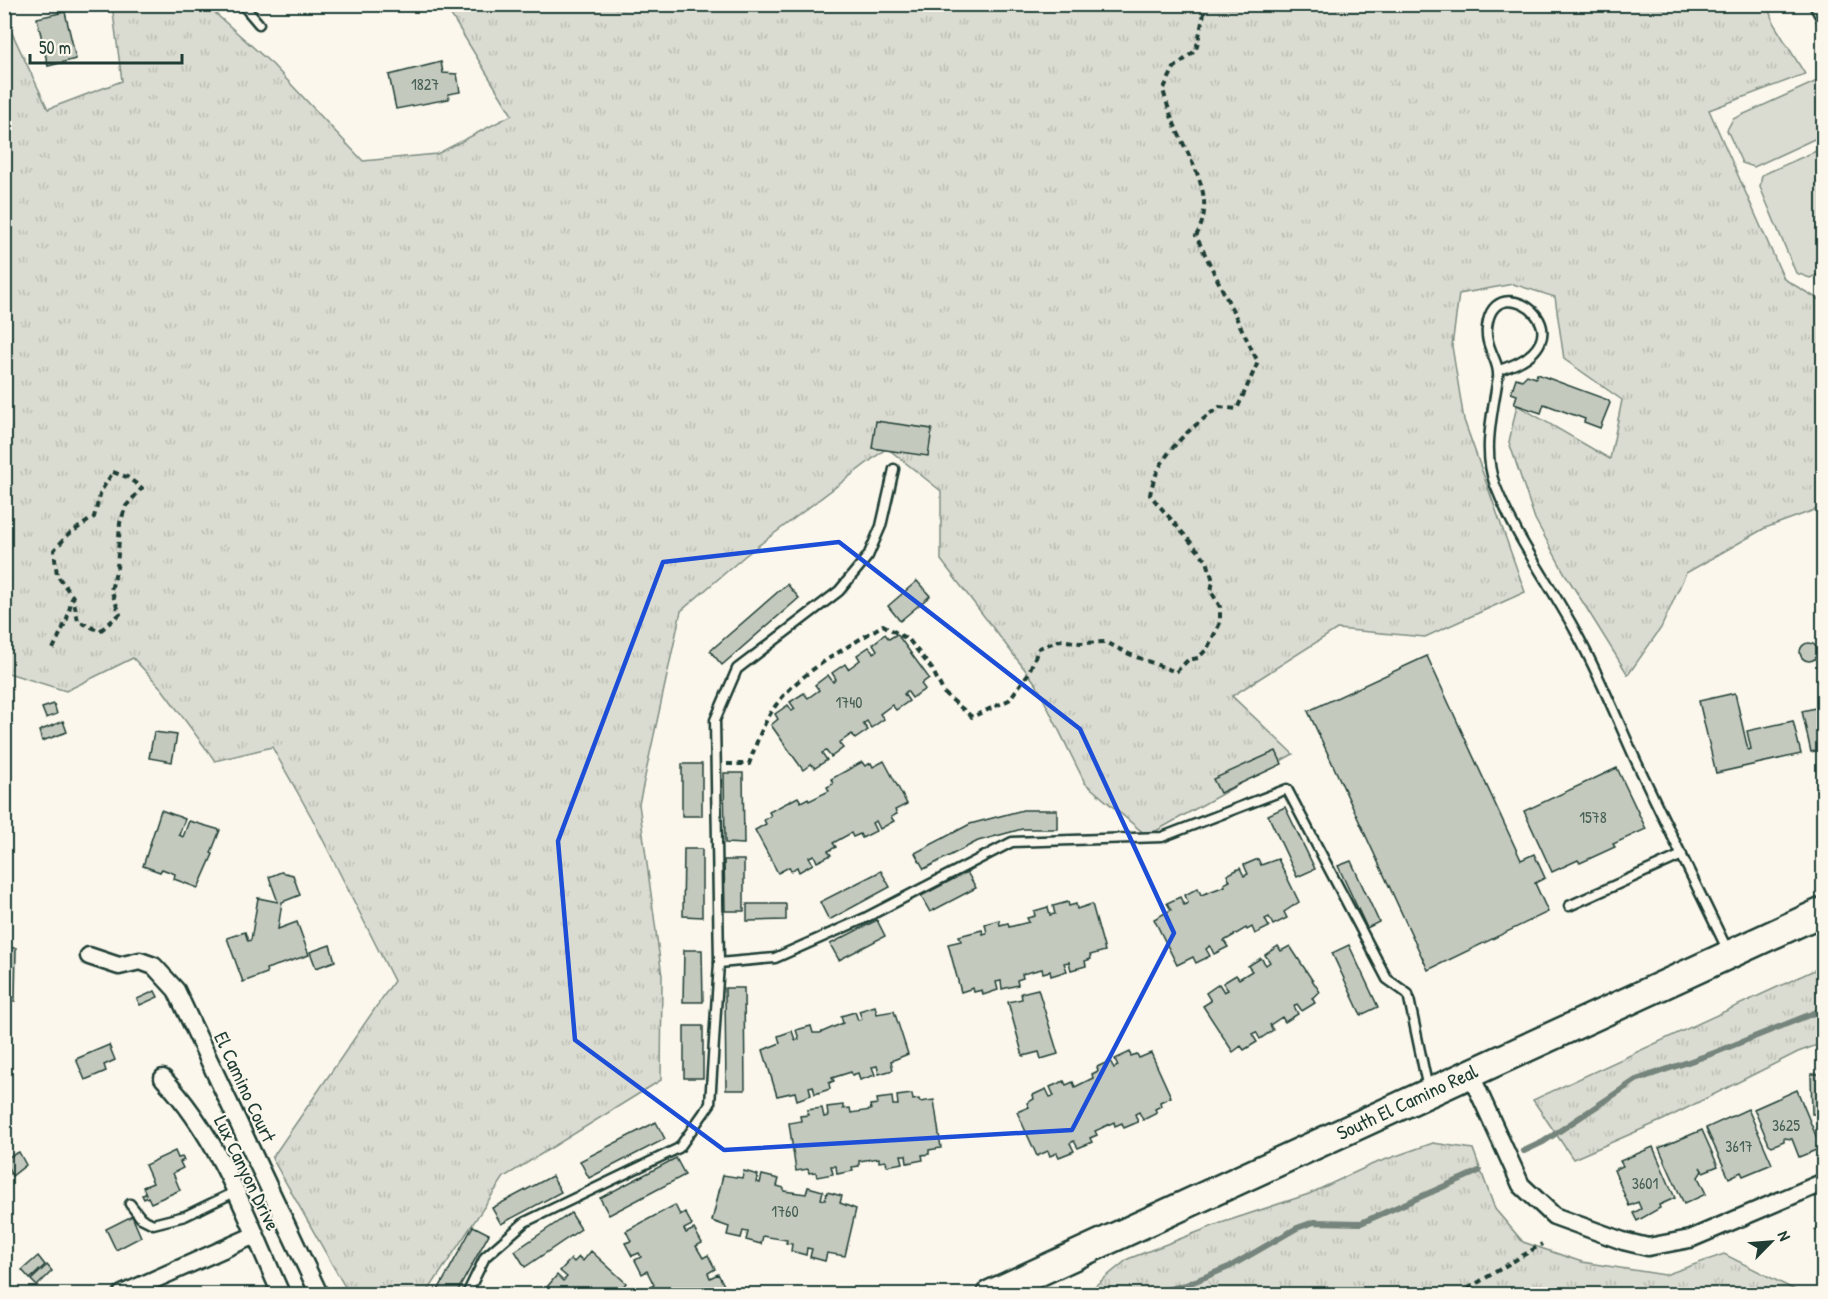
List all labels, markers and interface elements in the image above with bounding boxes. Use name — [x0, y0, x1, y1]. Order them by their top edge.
scale bar — [30, 27, 182, 65]
text: 50 m — [39, 35, 71, 60]
house number: 1827 — [411, 73, 439, 95]
house number: 1740 — [836, 691, 862, 713]
house number: 1578 — [1579, 806, 1607, 828]
street label: El Camino Court — [208, 1027, 283, 1147]
street label: South El Camino Real — [1332, 1057, 1482, 1146]
street label: Lux Canyon Drive — [208, 1111, 287, 1235]
house number: 3625 — [1772, 1114, 1800, 1136]
house number: 3617 — [1725, 1135, 1753, 1157]
house number: 3601 — [1632, 1172, 1658, 1194]
house number: 1760 — [771, 1200, 799, 1222]
north arrow — [1741, 1212, 1801, 1272]
text: N — [1773, 1227, 1797, 1245]

